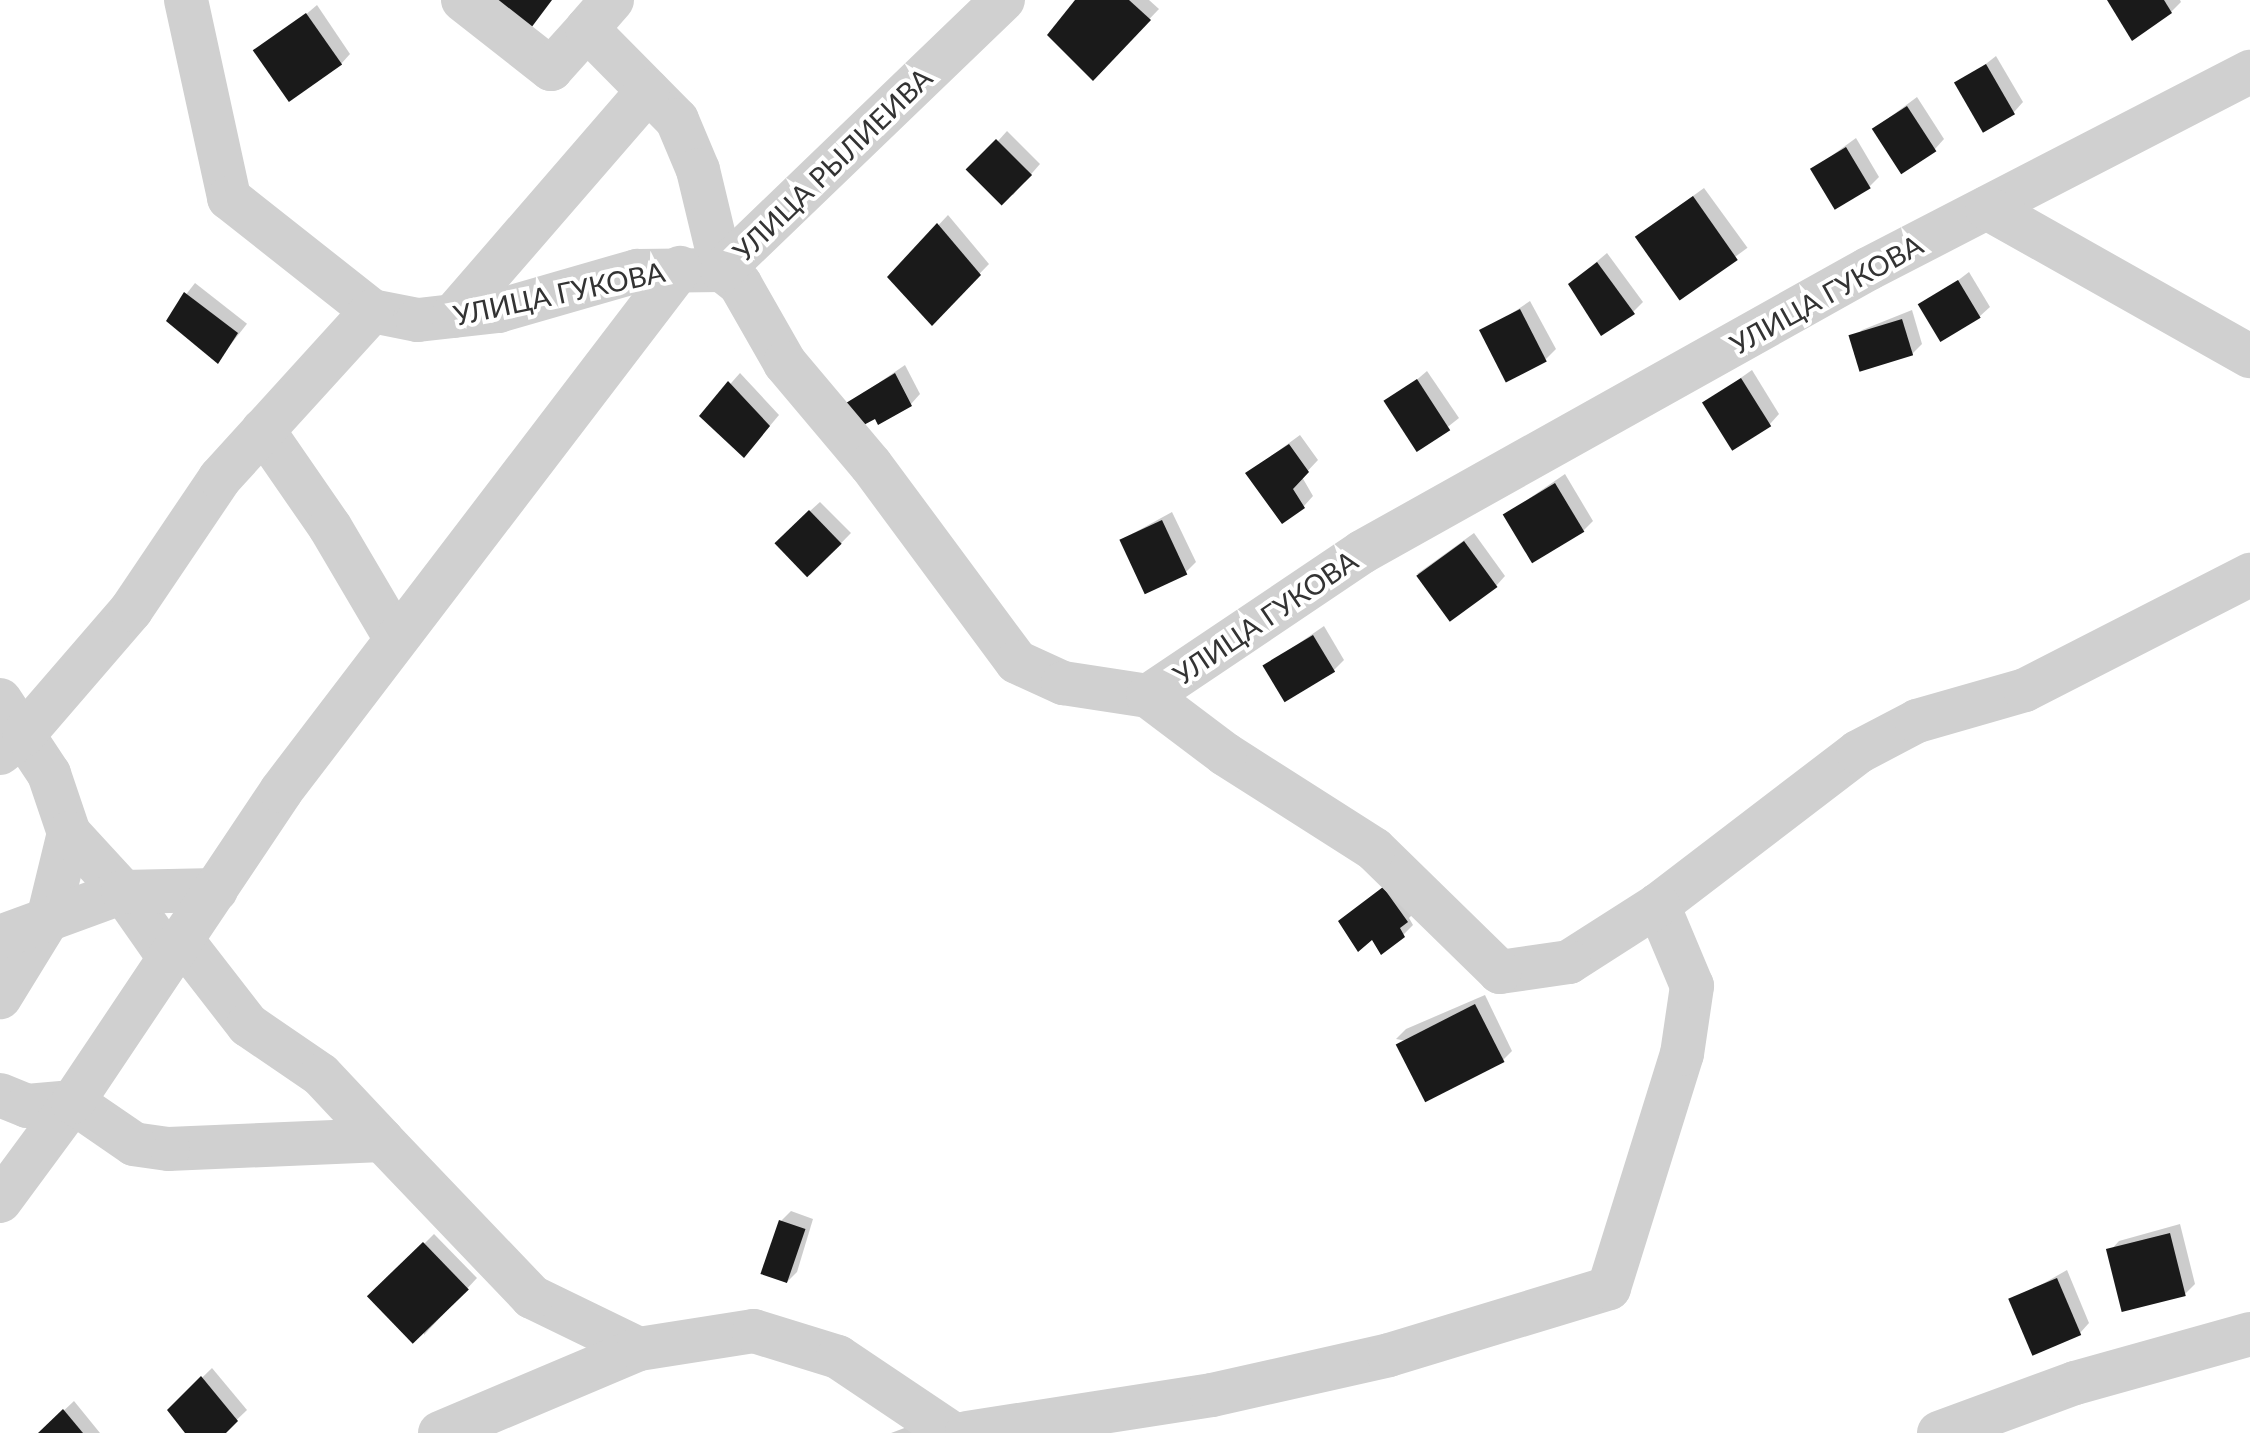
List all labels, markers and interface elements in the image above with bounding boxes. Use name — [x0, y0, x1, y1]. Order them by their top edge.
street label: УЛИЦА РЫЛИЕИВА — [726, 60, 938, 268]
street label: УЛИЦА ГУКОВА — [1724, 227, 1928, 361]
street label: УЛИЦА ГУКОВА — [450, 254, 668, 332]
street label: УЛИЦА ГУКОВА — [1166, 543, 1364, 691]

